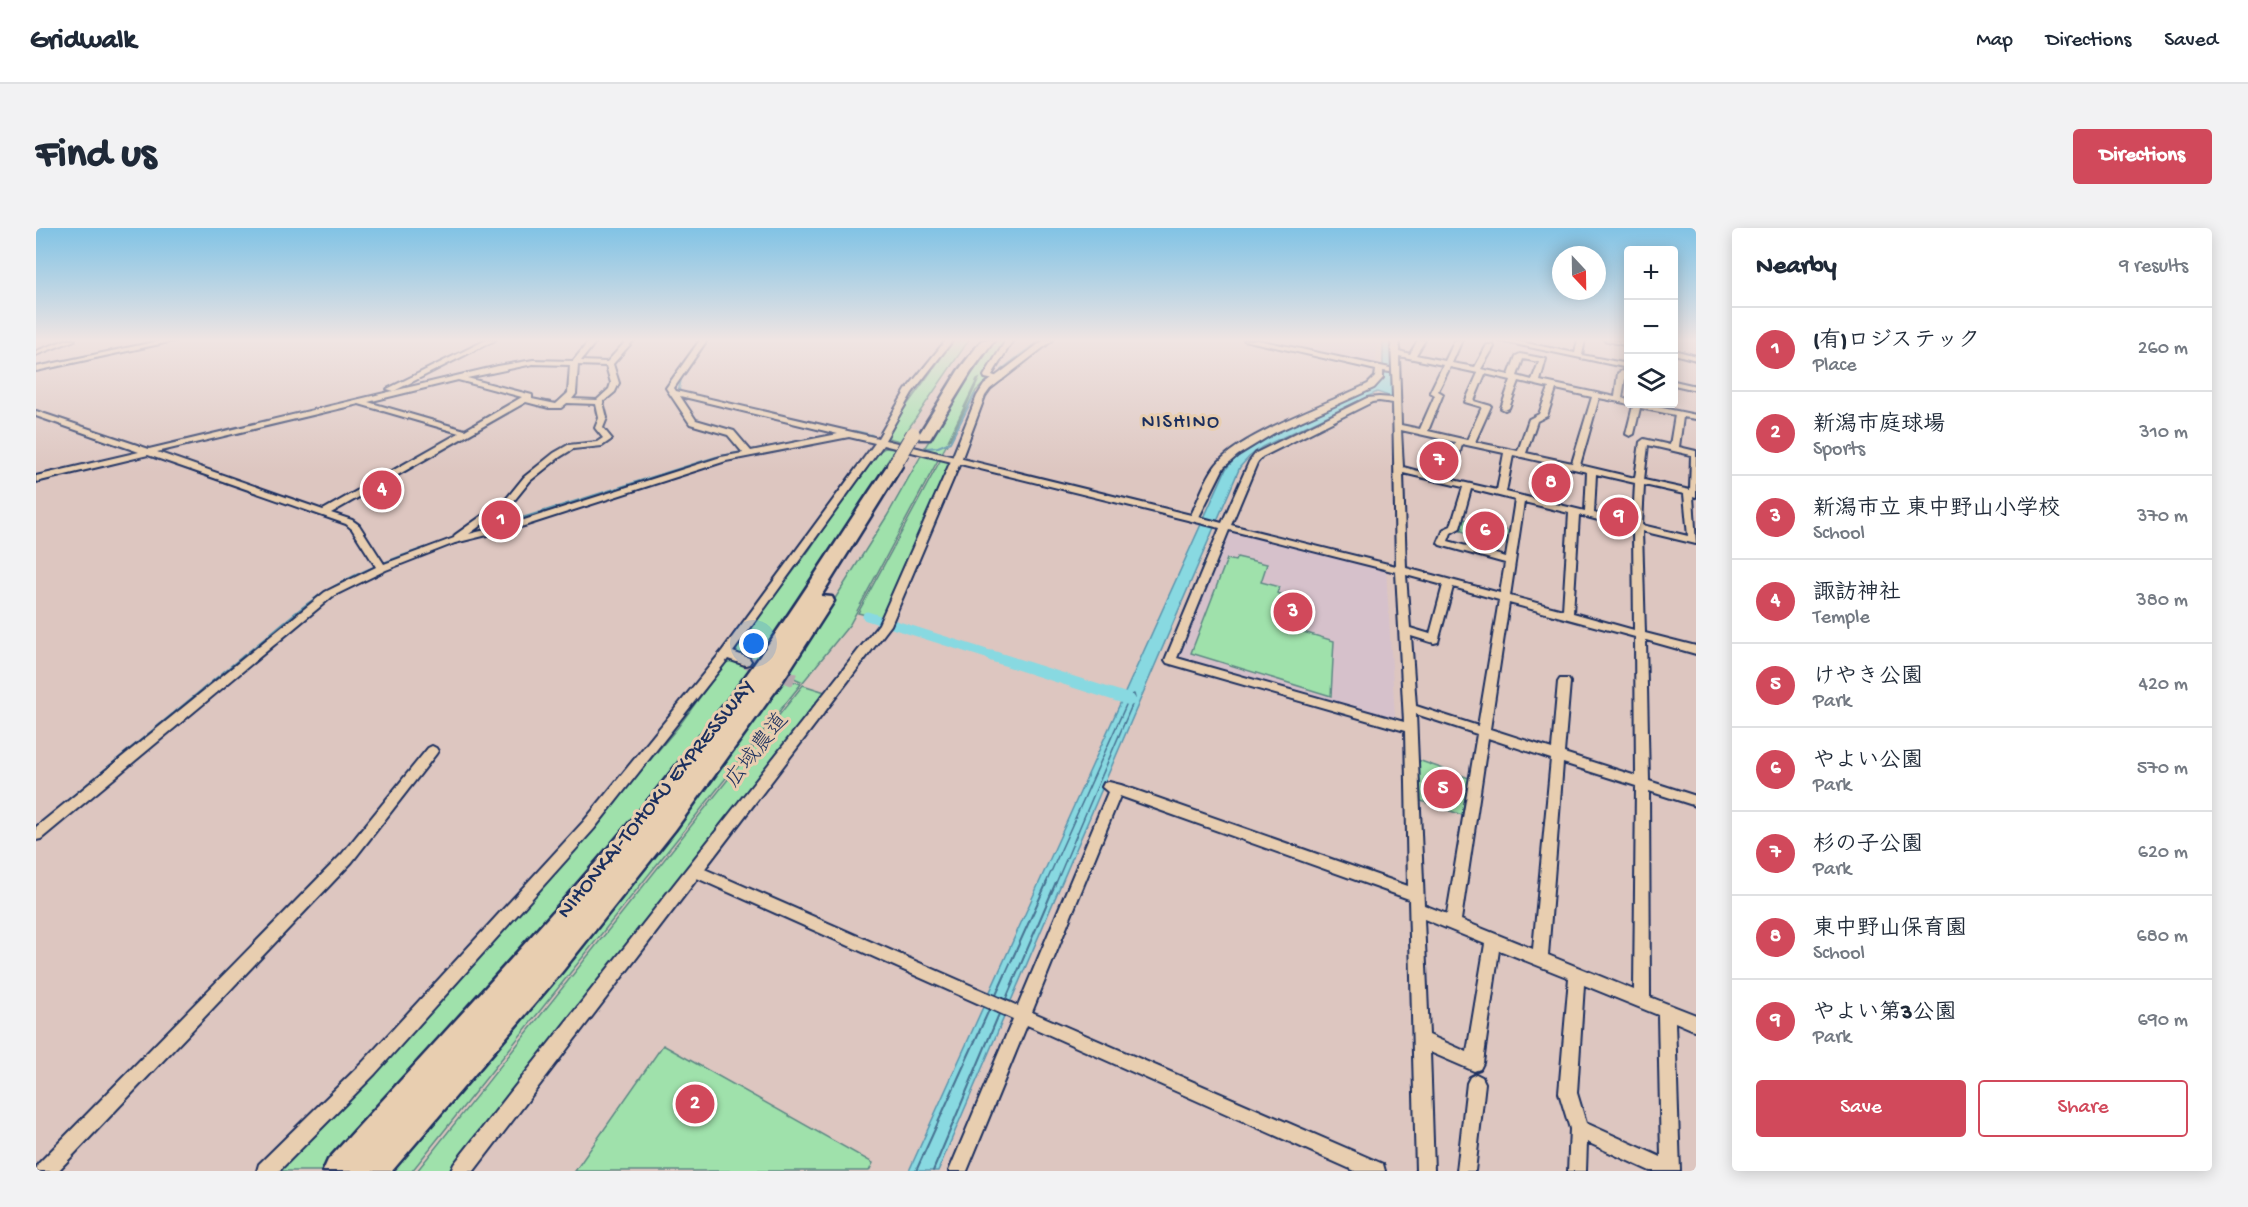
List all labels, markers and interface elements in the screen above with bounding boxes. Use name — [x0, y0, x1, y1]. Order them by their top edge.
text: Gridwalk — [30, 25, 136, 58]
text: Map — [1976, 29, 2013, 54]
text: Directions — [2046, 29, 2131, 54]
text: Saved — [2164, 29, 2218, 54]
button: Directions — [2073, 129, 2212, 184]
text: Find us — [36, 132, 156, 181]
north arrow — [1552, 246, 1606, 300]
map controls — [1624, 246, 1678, 408]
button: + — [1624, 246, 1678, 300]
text: Nearby — [1756, 252, 1837, 283]
text: 9 results — [2119, 256, 2188, 279]
button: − — [1624, 300, 1678, 354]
text: (有)ロジステック — [1813, 329, 1980, 355]
text: 1 — [1771, 338, 1780, 361]
text: 260 m — [2138, 338, 2188, 361]
button: layers — [1624, 354, 1678, 408]
text: Place — [1813, 355, 1857, 378]
district label: NISHINO — [1142, 412, 1220, 435]
text: 新潟市庭球場 — [1813, 413, 1945, 439]
text: 2 — [1771, 422, 1780, 445]
text: 310 m — [2139, 422, 2188, 445]
pin: 7 — [1420, 438, 1458, 484]
text: Sports — [1813, 439, 1865, 462]
pin: 8 — [1532, 460, 1570, 506]
pin: 4 — [362, 468, 402, 512]
pin: 9 — [1600, 494, 1638, 540]
text: 新潟市立 東中野山小学校 — [1813, 497, 2060, 523]
pin: 1 — [482, 498, 520, 542]
text: 3 — [1770, 506, 1781, 529]
text: 370 m — [2137, 506, 2188, 529]
pin: 6 — [1466, 508, 1504, 554]
text: School — [1813, 523, 1865, 546]
text: 諏訪神社 — [1813, 581, 1901, 607]
pin: 3 — [1274, 590, 1312, 634]
text: 4 — [1771, 590, 1780, 613]
text: 380 m — [2136, 590, 2188, 613]
text: Temple — [1813, 607, 1870, 630]
your location — [739, 629, 768, 658]
text: けやき公園 — [1813, 665, 1923, 691]
text: 5 — [1770, 674, 1781, 697]
text: 420 m — [2138, 674, 2188, 697]
street label: NIHONKAI-TOHOKU EXPRESSWAY — [553, 675, 761, 925]
text: Park — [1813, 691, 1851, 714]
street label: 広域農道 — [720, 708, 795, 794]
text: やよい公園 — [1813, 749, 1923, 775]
text: 6 — [1770, 758, 1781, 781]
text: 570 m — [2137, 758, 2188, 781]
pin: 5 — [1424, 766, 1462, 812]
text: Park — [1813, 775, 1851, 798]
text: 杉の子公園 — [1813, 833, 1923, 859]
text: 7 — [1770, 842, 1781, 865]
text: 620 m — [2138, 842, 2188, 865]
text: Park — [1813, 859, 1851, 882]
text: 東中野山保育園 — [1813, 917, 1967, 943]
text: 8 — [1770, 926, 1781, 949]
text: 680 m — [2137, 926, 2188, 949]
text: School — [1813, 943, 1865, 966]
text: やよい第3公園 — [1813, 1001, 1956, 1027]
text: 9 — [1770, 1010, 1781, 1033]
text: 690 m — [2138, 1010, 2188, 1033]
text: Park — [1813, 1027, 1851, 1050]
button: Save — [1756, 1080, 1966, 1137]
button: Share — [1978, 1080, 2188, 1137]
pin: 2 — [676, 1082, 714, 1126]

